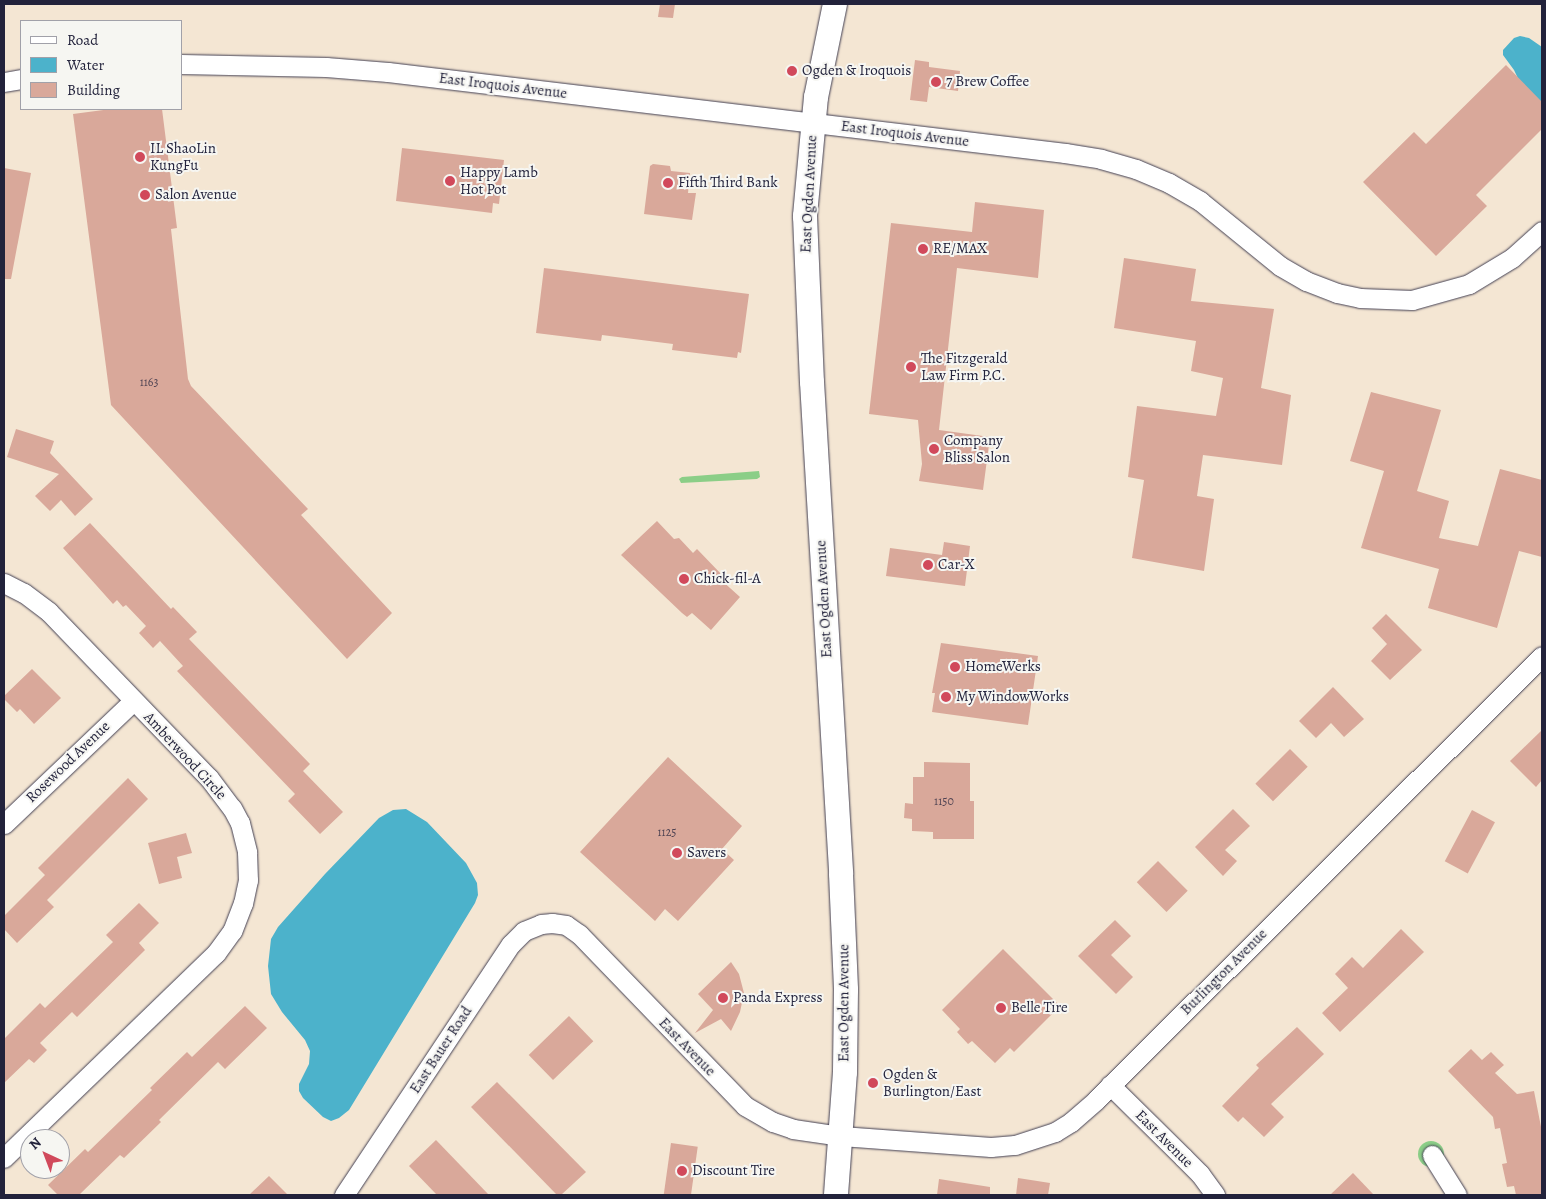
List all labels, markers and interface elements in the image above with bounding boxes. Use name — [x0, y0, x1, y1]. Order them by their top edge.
legend — [20, 20, 182, 110]
text: Road — [67, 30, 98, 50]
text: Water — [67, 55, 104, 75]
place label: Ogden & Iroquois — [802, 62, 911, 80]
marker: Ogden & Iroquois — [786, 65, 798, 77]
street label: East Iroquois Avenue — [438, 69, 568, 103]
place label: 7 Brew Coffee — [946, 73, 1029, 91]
marker: 7 Brew Coffee — [930, 76, 942, 88]
text: Building — [67, 80, 120, 100]
street label: East Iroquois Avenue — [840, 117, 970, 151]
street label: East Ogden Avenue — [797, 135, 821, 253]
place label: IL ShaoLin KungFu — [150, 139, 216, 174]
marker: IL ShaoLin KungFu — [134, 151, 146, 163]
place label: Happy Lamb Hot Pot — [460, 163, 538, 198]
place label: Fifth Third Bank — [678, 174, 778, 192]
marker: Happy Lamb Hot Pot — [444, 175, 456, 187]
marker: Fifth Third Bank — [662, 177, 674, 189]
place label: Salon Avenue — [155, 186, 237, 204]
marker: Salon Avenue — [139, 189, 151, 201]
place label: RE/MAX — [933, 240, 987, 258]
marker: RE/MAX — [917, 243, 929, 255]
place label: The Fitzgerald Law Firm P.C. — [921, 349, 1008, 384]
marker: The Fitzgerald Law Firm P.C. — [905, 361, 917, 373]
house number: 1163 — [140, 376, 158, 390]
place label: Company Bliss Salon — [944, 431, 1010, 466]
marker: Company Bliss Salon — [928, 443, 940, 455]
street label: East Ogden Avenue — [812, 540, 836, 658]
place label: Car-X — [938, 556, 974, 574]
marker: Car-X — [922, 559, 934, 571]
place label: Chick-fil-A — [694, 570, 761, 588]
marker: Chick-fil-A — [678, 573, 690, 585]
place label: HomeWerks — [965, 658, 1041, 676]
marker: HomeWerks — [949, 661, 961, 673]
place label: My WindowWorks — [956, 688, 1069, 706]
marker: My WindowWorks — [940, 691, 952, 703]
street label: Amberwood Circle — [140, 708, 230, 804]
street label: Rosewood Avenue — [22, 717, 114, 807]
house number: 1150 — [934, 795, 954, 809]
house number: 1125 — [657, 826, 677, 840]
place label: Savers — [687, 844, 726, 862]
marker: Savers — [671, 847, 683, 859]
street label: Burlington Avenue — [1177, 925, 1271, 1019]
street label: East Ogden Avenue — [835, 944, 853, 1062]
place label: Panda Express — [733, 989, 822, 1007]
marker: Panda Express — [717, 992, 729, 1004]
place label: Belle Tire — [1011, 999, 1068, 1017]
marker: Belle Tire — [995, 1002, 1007, 1014]
street label: East Bauer Road — [406, 1003, 476, 1097]
street label: East Avenue — [655, 1014, 719, 1080]
place label: Ogden & Burlington/East — [883, 1065, 982, 1100]
marker: Ogden & Burlington/East — [867, 1077, 879, 1089]
street label: East Avenue — [1131, 1106, 1197, 1172]
north arrow — [20, 1129, 70, 1179]
text: N — [25, 1133, 45, 1154]
place label: Discount Tire — [692, 1162, 775, 1180]
marker: Discount Tire — [676, 1165, 688, 1177]

